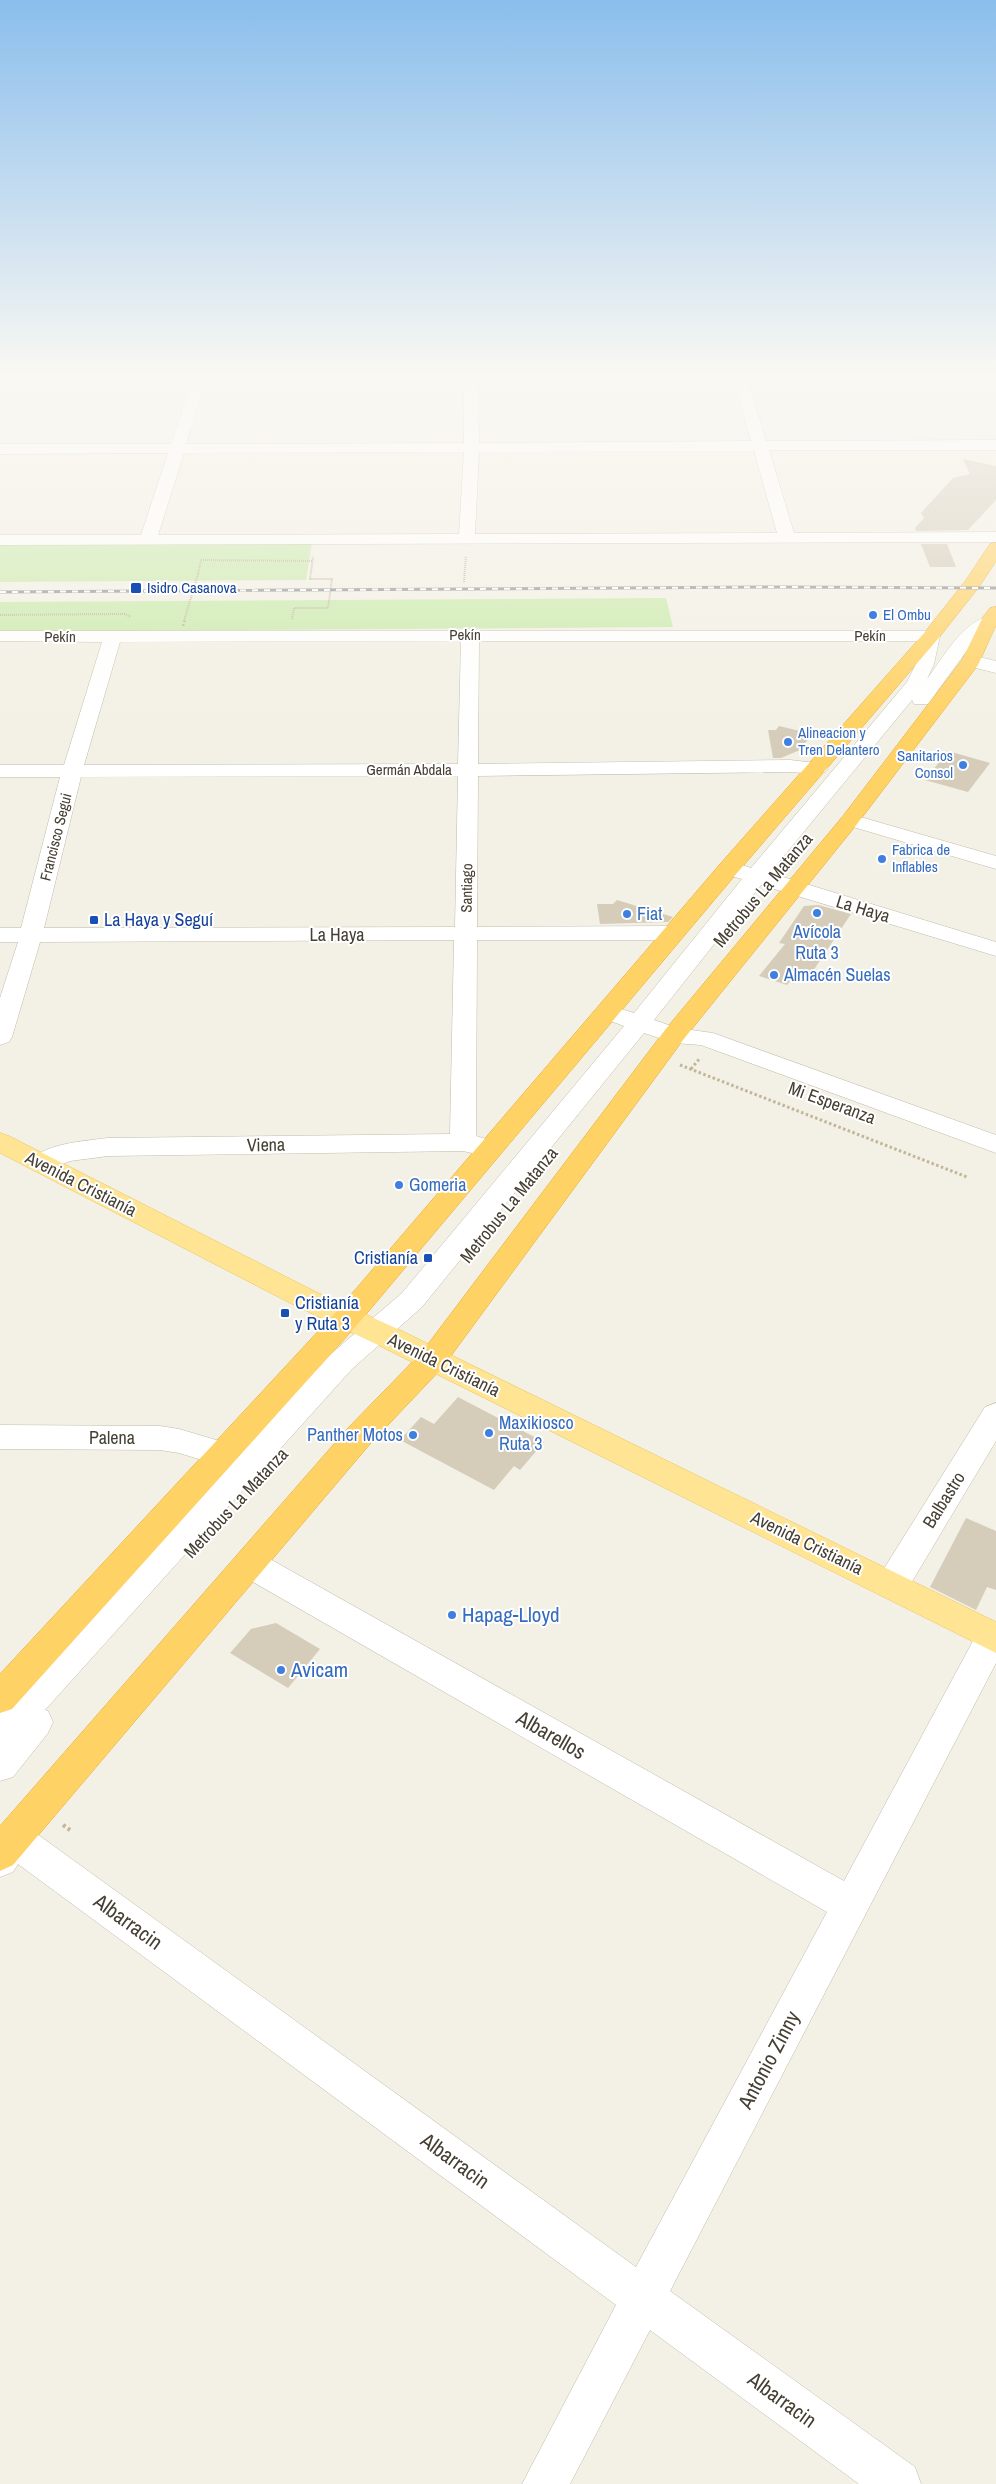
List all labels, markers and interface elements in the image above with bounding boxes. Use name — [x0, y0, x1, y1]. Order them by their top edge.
place label: Isidro Casanova — [147, 577, 237, 598]
marker: Isidro Casanova — [129, 581, 143, 595]
place label: El Ombu — [883, 604, 931, 625]
marker: El Ombu — [867, 609, 879, 621]
street label: Pekín — [449, 624, 481, 645]
street label: Pekín — [854, 625, 886, 646]
street label: Pekín — [44, 626, 76, 647]
place label: Alineacion y Tren Delantero — [797, 722, 880, 760]
marker: Alineacion y Tren Delantero — [782, 736, 794, 748]
place label: Sanitarios Consol — [897, 745, 953, 783]
street label: Germán Abdala — [366, 759, 452, 780]
marker: Sanitarios Consol — [957, 759, 969, 771]
street label: Francisco Segui — [34, 791, 77, 883]
street label: Metrobus La Matanza — [707, 827, 818, 952]
place label: Fabrica de Inflables — [892, 839, 950, 877]
marker: Fabrica de Inflables — [876, 853, 888, 865]
street label: Santiago — [456, 863, 477, 913]
street label: La Haya — [833, 889, 893, 929]
place label: Fiat — [637, 901, 662, 926]
place label: La Haya y Seguí — [104, 907, 214, 932]
marker: Avícola Ruta 3 — [811, 907, 823, 919]
marker: Fiat — [621, 908, 633, 920]
marker: La Haya y Seguí — [88, 914, 100, 926]
place label: Avícola Ruta 3 — [792, 919, 841, 965]
street label: La Haya — [310, 922, 364, 947]
place label: Almacén Suelas — [783, 962, 891, 987]
marker: Almacén Suelas — [768, 969, 780, 981]
street label: Mi Esperanza — [785, 1075, 879, 1130]
street label: Viena — [247, 1132, 285, 1157]
street label: Metrobus La Matanza — [454, 1141, 563, 1268]
street label: Avenida Cristianía — [20, 1144, 141, 1222]
place label: Gomeria — [409, 1172, 466, 1197]
marker: Gomeria — [393, 1179, 405, 1191]
place label: Cristianía — [354, 1245, 418, 1270]
marker: Cristianía — [422, 1252, 434, 1264]
place label: Cristianía y Ruta 3 — [295, 1290, 359, 1336]
marker: Cristianía y Ruta 3 — [279, 1307, 291, 1319]
street label: Avenida Cristianía — [383, 1326, 505, 1403]
place label: Maxikiosco Ruta 3 — [499, 1410, 574, 1456]
place label: Panther Motos — [307, 1422, 403, 1447]
street label: Palena — [89, 1425, 135, 1450]
marker: Maxikiosco Ruta 3 — [483, 1427, 495, 1439]
marker: Panther Motos — [407, 1429, 419, 1441]
street label: Metrobus La Matanza — [178, 1442, 293, 1563]
street label: Balbastro — [916, 1467, 971, 1533]
street label: Avenida Cristianía — [746, 1504, 868, 1581]
place label: Hapag-Lloyd — [462, 1600, 560, 1629]
marker: Hapag-Lloyd — [446, 1609, 458, 1621]
place label: Avicam — [290, 1655, 348, 1684]
marker: Avicam — [275, 1664, 287, 1676]
street label: Albarellos — [510, 1703, 591, 1766]
street label: Albarracin — [87, 1886, 169, 1956]
street label: Antonio Zinny — [730, 2005, 807, 2115]
street label: Albarracin — [414, 2125, 496, 2195]
street label: Albarracin — [741, 2364, 823, 2434]

